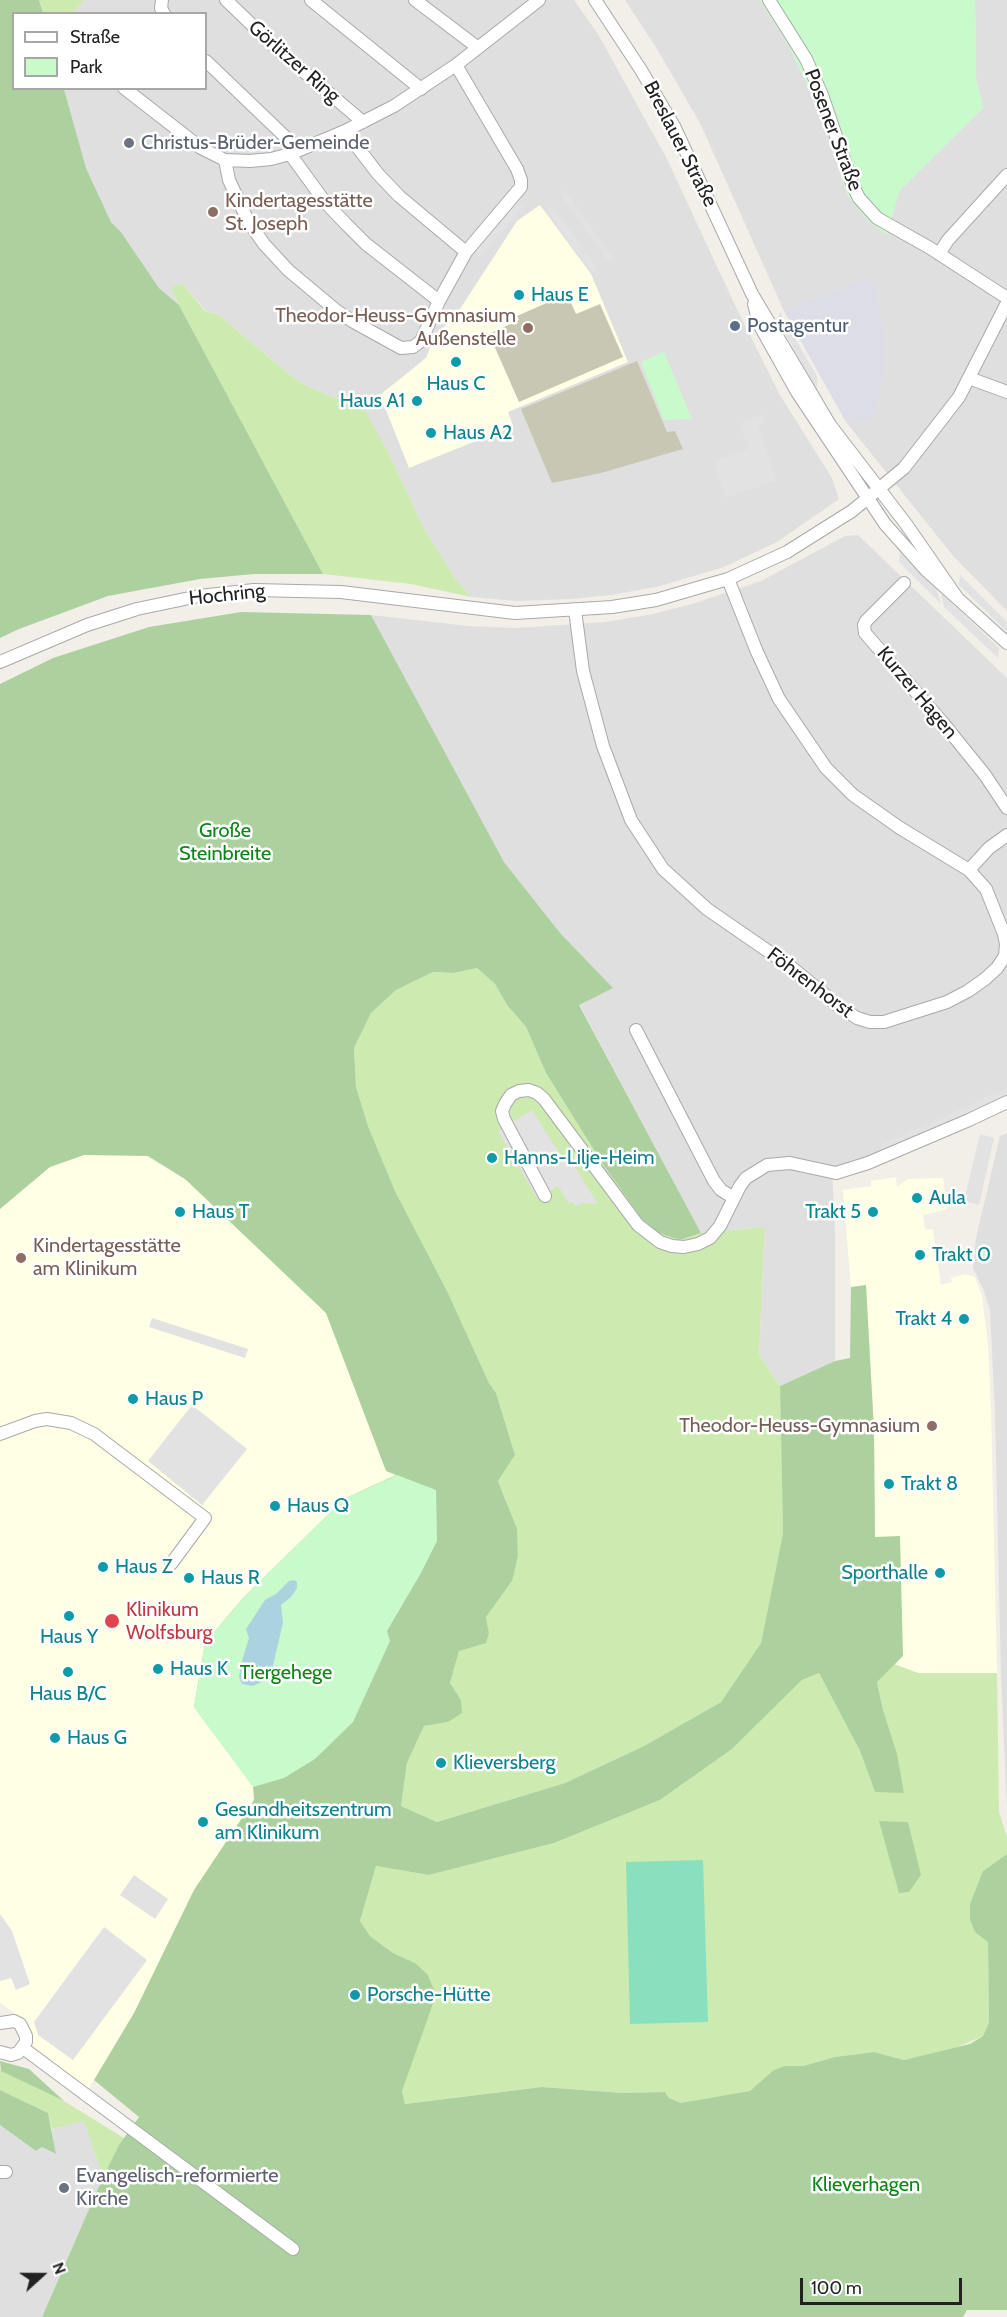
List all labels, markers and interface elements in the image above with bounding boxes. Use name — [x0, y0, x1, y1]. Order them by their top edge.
legend — [12, 12, 207, 90]
street label: Görlitzer Ring — [243, 16, 345, 108]
text: Straße — [70, 26, 120, 48]
text: Park — [70, 56, 102, 78]
street label: Posener Straße — [799, 66, 867, 194]
street label: Breslauer Straße — [638, 77, 722, 211]
place label: Christus-Brüder-Gemeinde — [141, 131, 369, 155]
marker: Christus-Brüder-Gemeinde — [122, 136, 136, 150]
place label: Kindertagesstätte St. Joseph — [225, 189, 373, 236]
marker: Kindertagesstätte St. Joseph — [206, 205, 220, 219]
place label: Haus E — [531, 283, 589, 307]
marker: Haus E — [512, 288, 526, 302]
place label: Theodor-Heuss-Gymnasium Außenstelle — [275, 304, 516, 351]
place label: Postagentur — [747, 314, 849, 338]
marker: Postagentur — [728, 319, 742, 333]
marker: Theodor-Heuss-Gymnasium Außenstelle — [521, 321, 535, 335]
marker: Haus C — [449, 355, 463, 369]
place label: Haus C — [426, 372, 486, 396]
place label: Haus A1 — [340, 389, 405, 413]
marker: Haus A1 — [410, 394, 424, 408]
place label: Haus A2 — [443, 421, 513, 445]
marker: Haus A2 — [424, 426, 438, 440]
street label: Hochring — [188, 579, 266, 611]
street label: Kurzer Hagen — [872, 642, 962, 744]
park label: Große Steinbreite — [179, 819, 271, 866]
street label: Föhrenhorst — [762, 943, 858, 1023]
place label: Hanns-Lilje-Heim — [504, 1146, 654, 1170]
marker: Hanns-Lilje-Heim — [485, 1151, 499, 1165]
place label: Aula — [929, 1186, 966, 1210]
marker: Aula — [910, 1191, 924, 1205]
place label: Haus T — [192, 1200, 249, 1224]
place label: Trakt 5 — [805, 1200, 861, 1224]
marker: Haus T — [173, 1205, 187, 1219]
marker: Trakt 5 — [866, 1205, 880, 1219]
place label: Kindertagesstätte am Klinikum — [33, 1234, 181, 1281]
place label: Trakt 0 — [932, 1243, 991, 1267]
marker: Trakt 0 — [913, 1248, 927, 1262]
marker: Kindertagesstätte am Klinikum — [14, 1251, 28, 1265]
place label: Trakt 4 — [896, 1307, 952, 1331]
marker: Trakt 4 — [957, 1312, 971, 1326]
place label: Haus P — [145, 1387, 203, 1411]
marker: Haus P — [126, 1392, 140, 1406]
place label: Theodor-Heuss-Gymnasium — [679, 1414, 920, 1438]
marker: Theodor-Heuss-Gymnasium — [925, 1419, 939, 1433]
place label: Trakt 8 — [901, 1472, 958, 1496]
marker: Trakt 8 — [882, 1477, 896, 1491]
place label: Haus Q — [287, 1494, 349, 1518]
marker: Haus Q — [268, 1499, 282, 1513]
place label: Haus Z — [115, 1555, 173, 1579]
marker: Haus Z — [96, 1560, 110, 1574]
place label: Sporthalle — [841, 1561, 928, 1585]
place label: Haus R — [201, 1566, 260, 1590]
marker: Sporthalle — [933, 1566, 947, 1580]
marker: Haus R — [182, 1571, 196, 1585]
place label: Klinikum Wolfsburg — [126, 1598, 212, 1645]
marker: Haus Y — [62, 1609, 76, 1623]
marker: Klinikum Wolfsburg — [103, 1612, 121, 1630]
place label: Haus Y — [40, 1625, 98, 1649]
place label: Haus K — [170, 1657, 228, 1681]
park label: Tiergehege — [240, 1661, 332, 1685]
marker: Haus K — [151, 1662, 165, 1676]
marker: Haus B/C — [61, 1665, 75, 1679]
place label: Haus B/C — [29, 1682, 107, 1706]
place label: Haus G — [67, 1726, 127, 1750]
marker: Haus G — [48, 1731, 62, 1745]
place label: Klieversberg — [453, 1751, 555, 1775]
marker: Klieversberg — [434, 1756, 448, 1770]
place label: Gesundheitszentrum am Klinikum — [215, 1798, 391, 1845]
marker: Gesundheitszentrum am Klinikum — [196, 1815, 210, 1829]
place label: Porsche-Hütte — [367, 1983, 490, 2007]
marker: Porsche-Hütte — [348, 1988, 362, 2002]
place label: Evangelisch-reformierte Kirche — [76, 2164, 278, 2211]
park label: Klieverhagen — [812, 2173, 920, 2197]
marker: Evangelisch-reformierte Kirche — [57, 2181, 71, 2195]
north arrow — [12, 2245, 72, 2305]
text: N — [48, 2260, 70, 2277]
scale bar — [803, 2266, 965, 2304]
text: 100 m — [811, 2277, 862, 2299]

